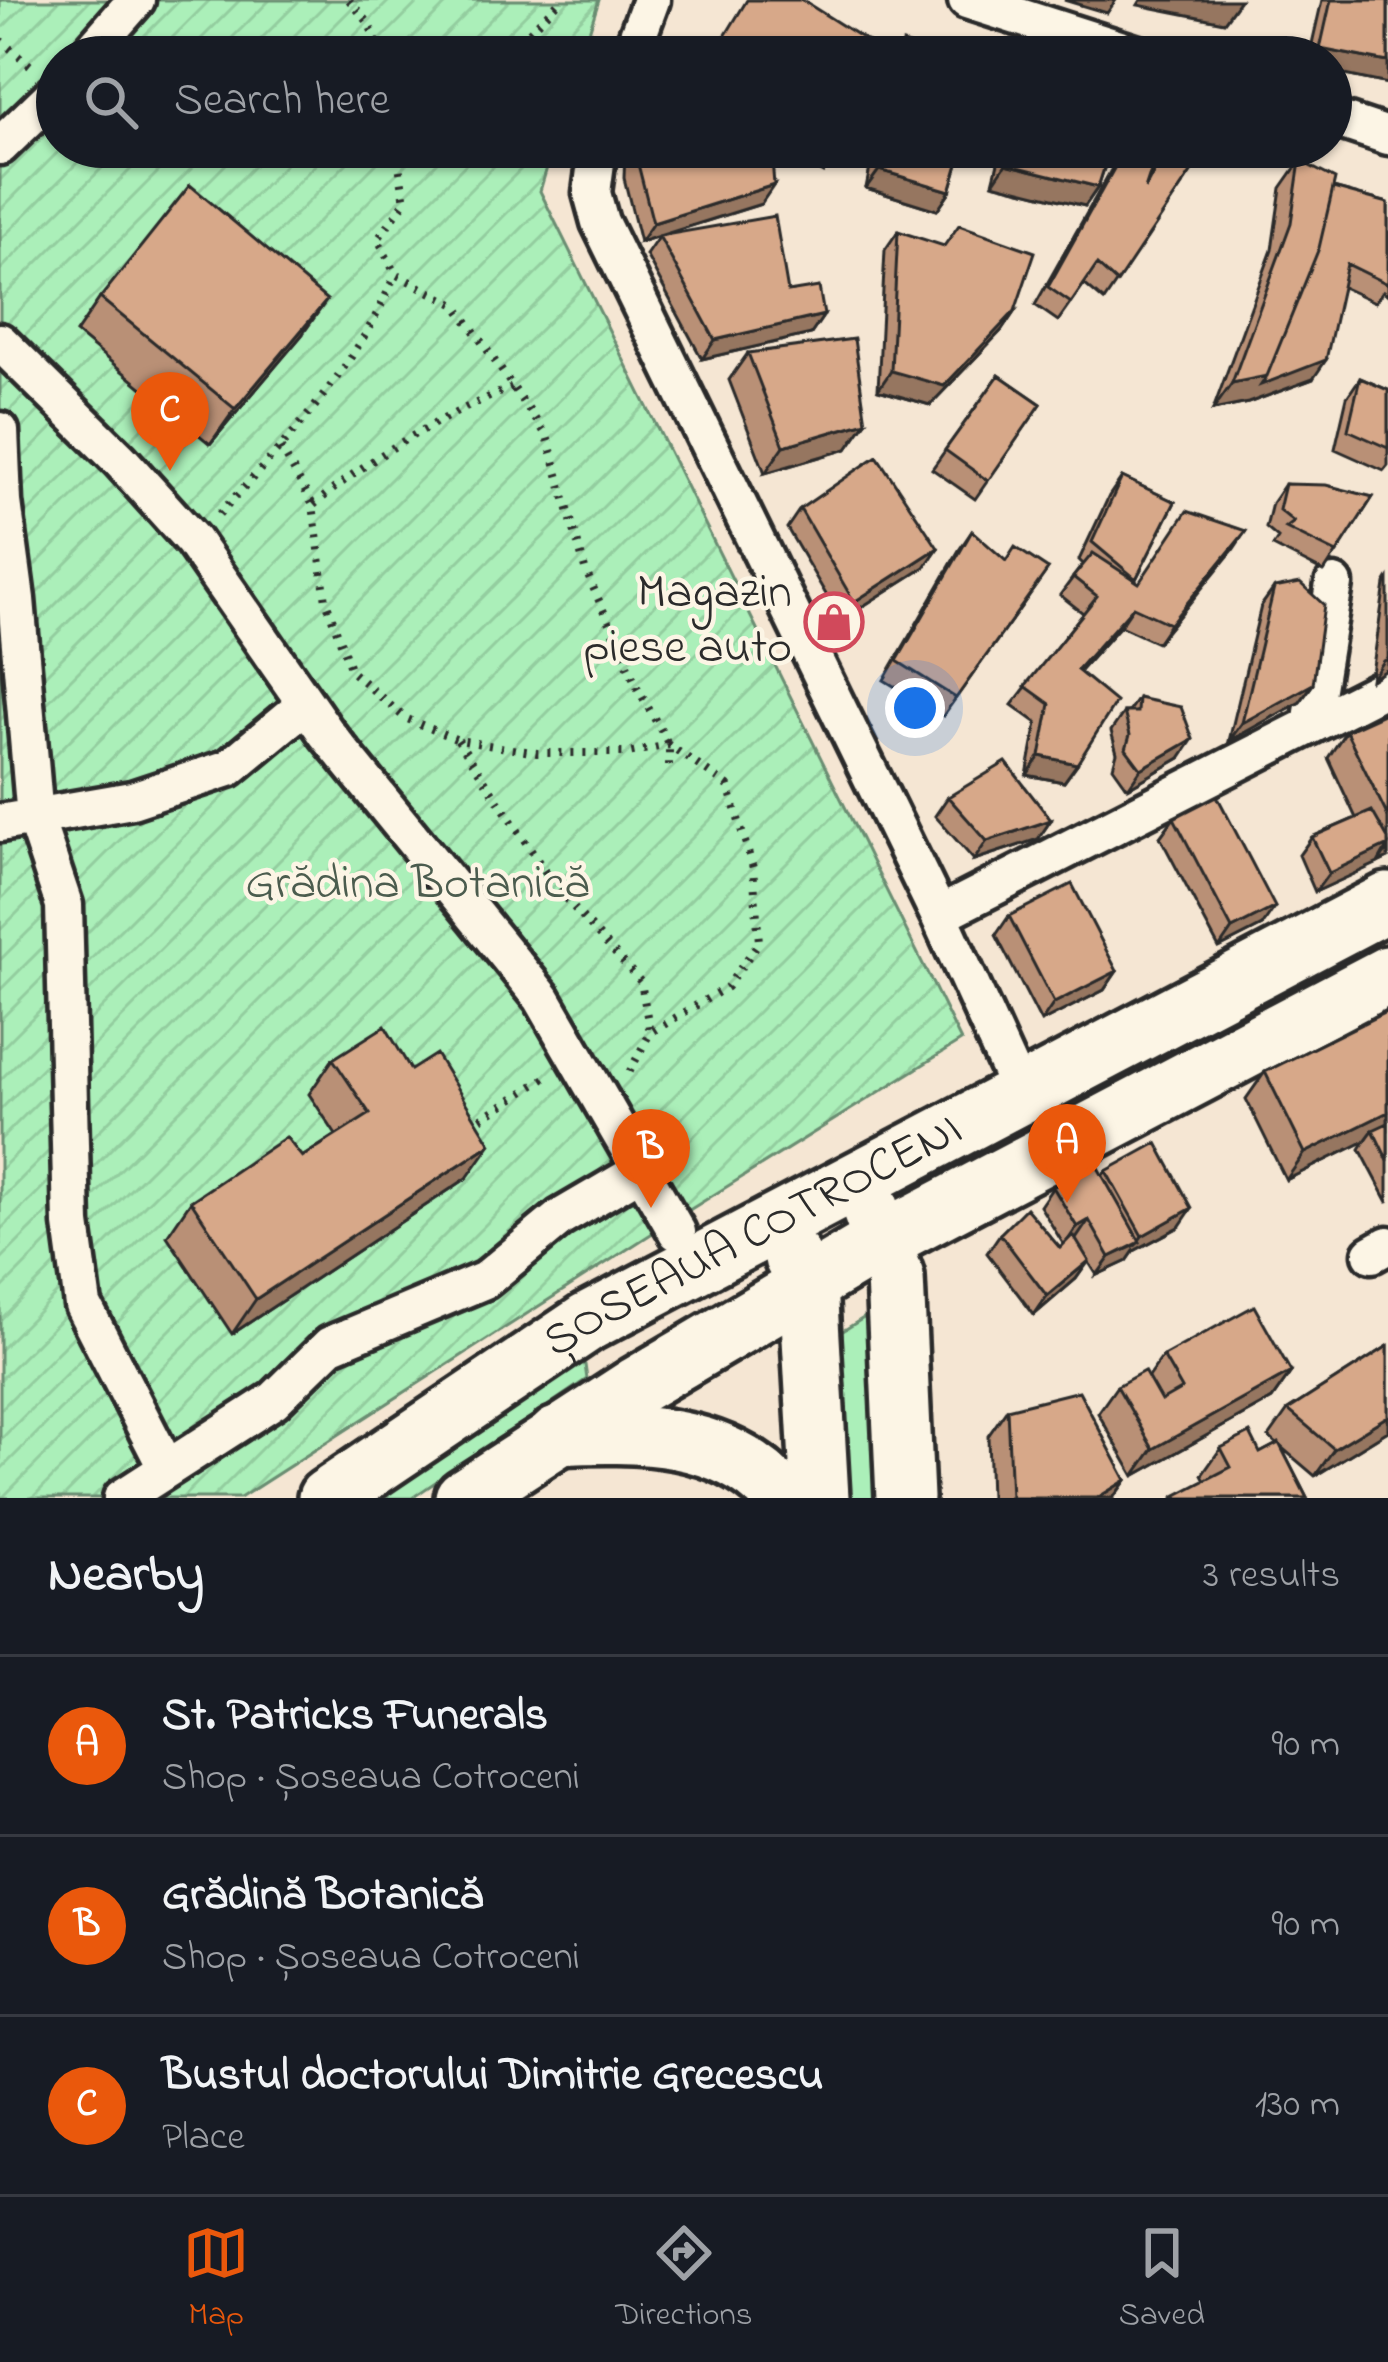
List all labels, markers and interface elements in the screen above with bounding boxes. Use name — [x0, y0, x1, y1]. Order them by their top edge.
search box — [36, 36, 1352, 168]
icon: search — [78, 69, 144, 135]
text: Search here — [174, 69, 390, 135]
pin: C — [131, 372, 209, 471]
place label: Magazin piese auto — [583, 559, 792, 684]
shop icon: Magazin piese auto — [803, 591, 865, 653]
your location — [885, 678, 945, 738]
park label: Grădina Botanică — [245, 850, 589, 920]
street label: ȘOSEAUA COTROCENI — [530, 1096, 975, 1377]
pin: A — [1028, 1104, 1106, 1203]
pin: B — [612, 1109, 690, 1208]
text: Nearby — [48, 1539, 204, 1614]
text: 3 results — [1203, 1548, 1340, 1605]
text: St. Patricks Funerals — [162, 1684, 548, 1750]
text: A — [75, 1717, 99, 1774]
text: 90 m — [1271, 1717, 1340, 1774]
text: Shop · Șoseaua Cotroceni — [162, 1750, 580, 1807]
text: Grădină Botanică — [162, 1864, 483, 1930]
text: B — [74, 1897, 100, 1954]
text: 90 m — [1271, 1897, 1340, 1954]
text: Shop · Șoseaua Cotroceni — [162, 1930, 580, 1987]
text: Bustul doctorului Dimitrie Grecescu — [162, 2044, 823, 2110]
text: C — [76, 2077, 98, 2134]
text: 130 m — [1255, 2077, 1340, 2134]
text: Place — [162, 2110, 245, 2167]
tab: Map — [183, 2220, 249, 2340]
tab: Directions — [615, 2220, 752, 2340]
tab: Saved — [1119, 2220, 1205, 2340]

